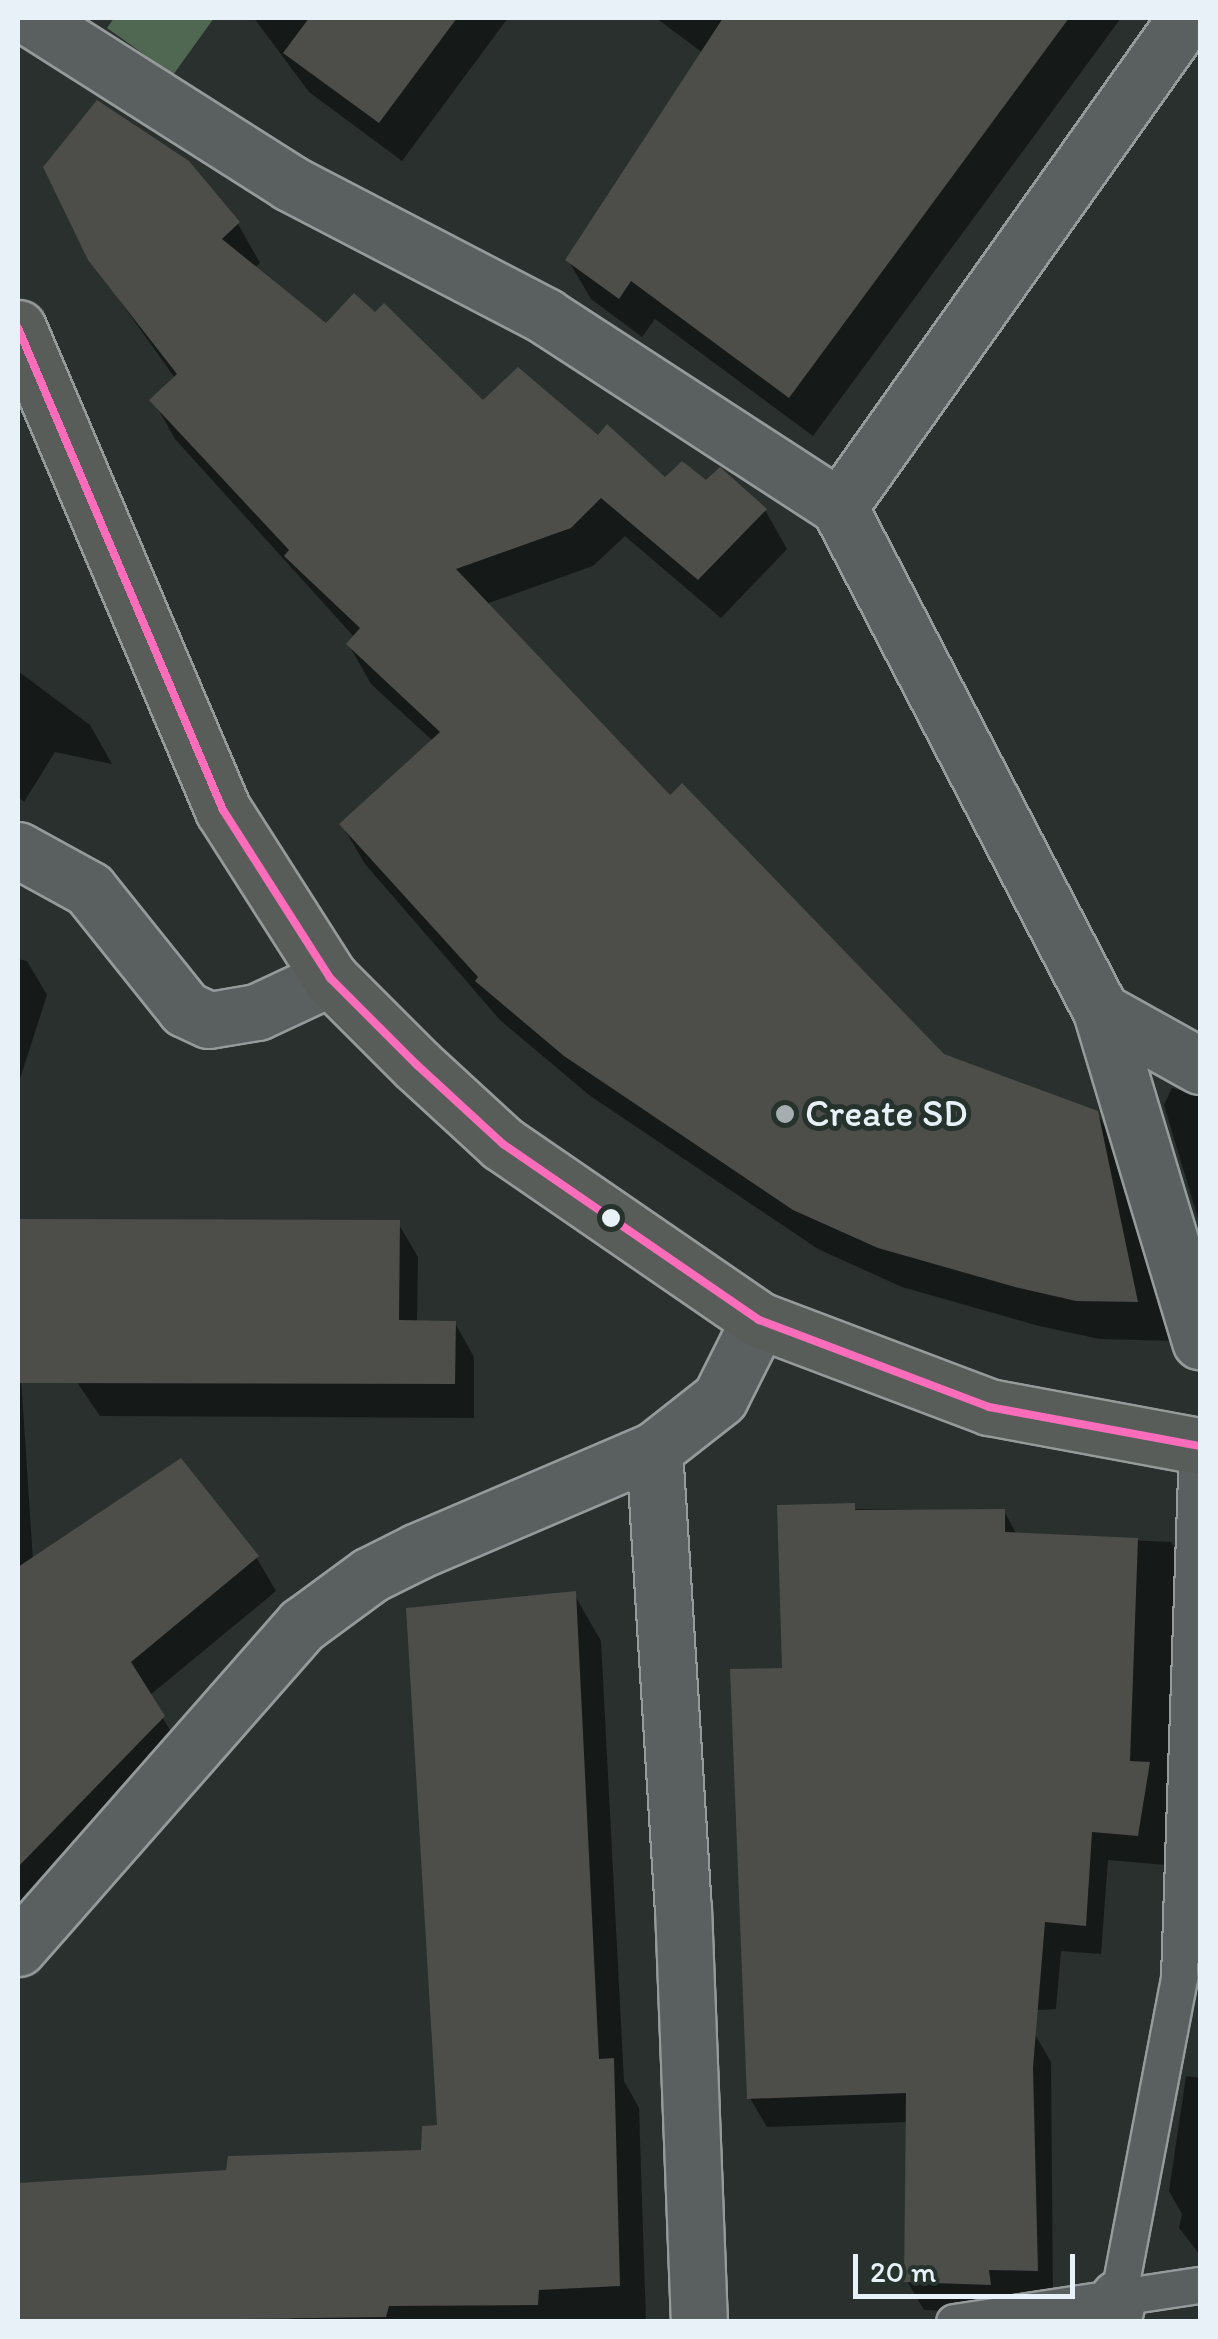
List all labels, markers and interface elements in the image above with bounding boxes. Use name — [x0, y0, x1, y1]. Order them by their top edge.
place label: Create SD — [805, 1091, 967, 1137]
marker: Create SD — [774, 1103, 796, 1125]
unlabelled marker — [601, 1208, 621, 1228]
scale bar — [858, 2234, 1080, 2296]
text: 20 m — [870, 2253, 936, 2290]

